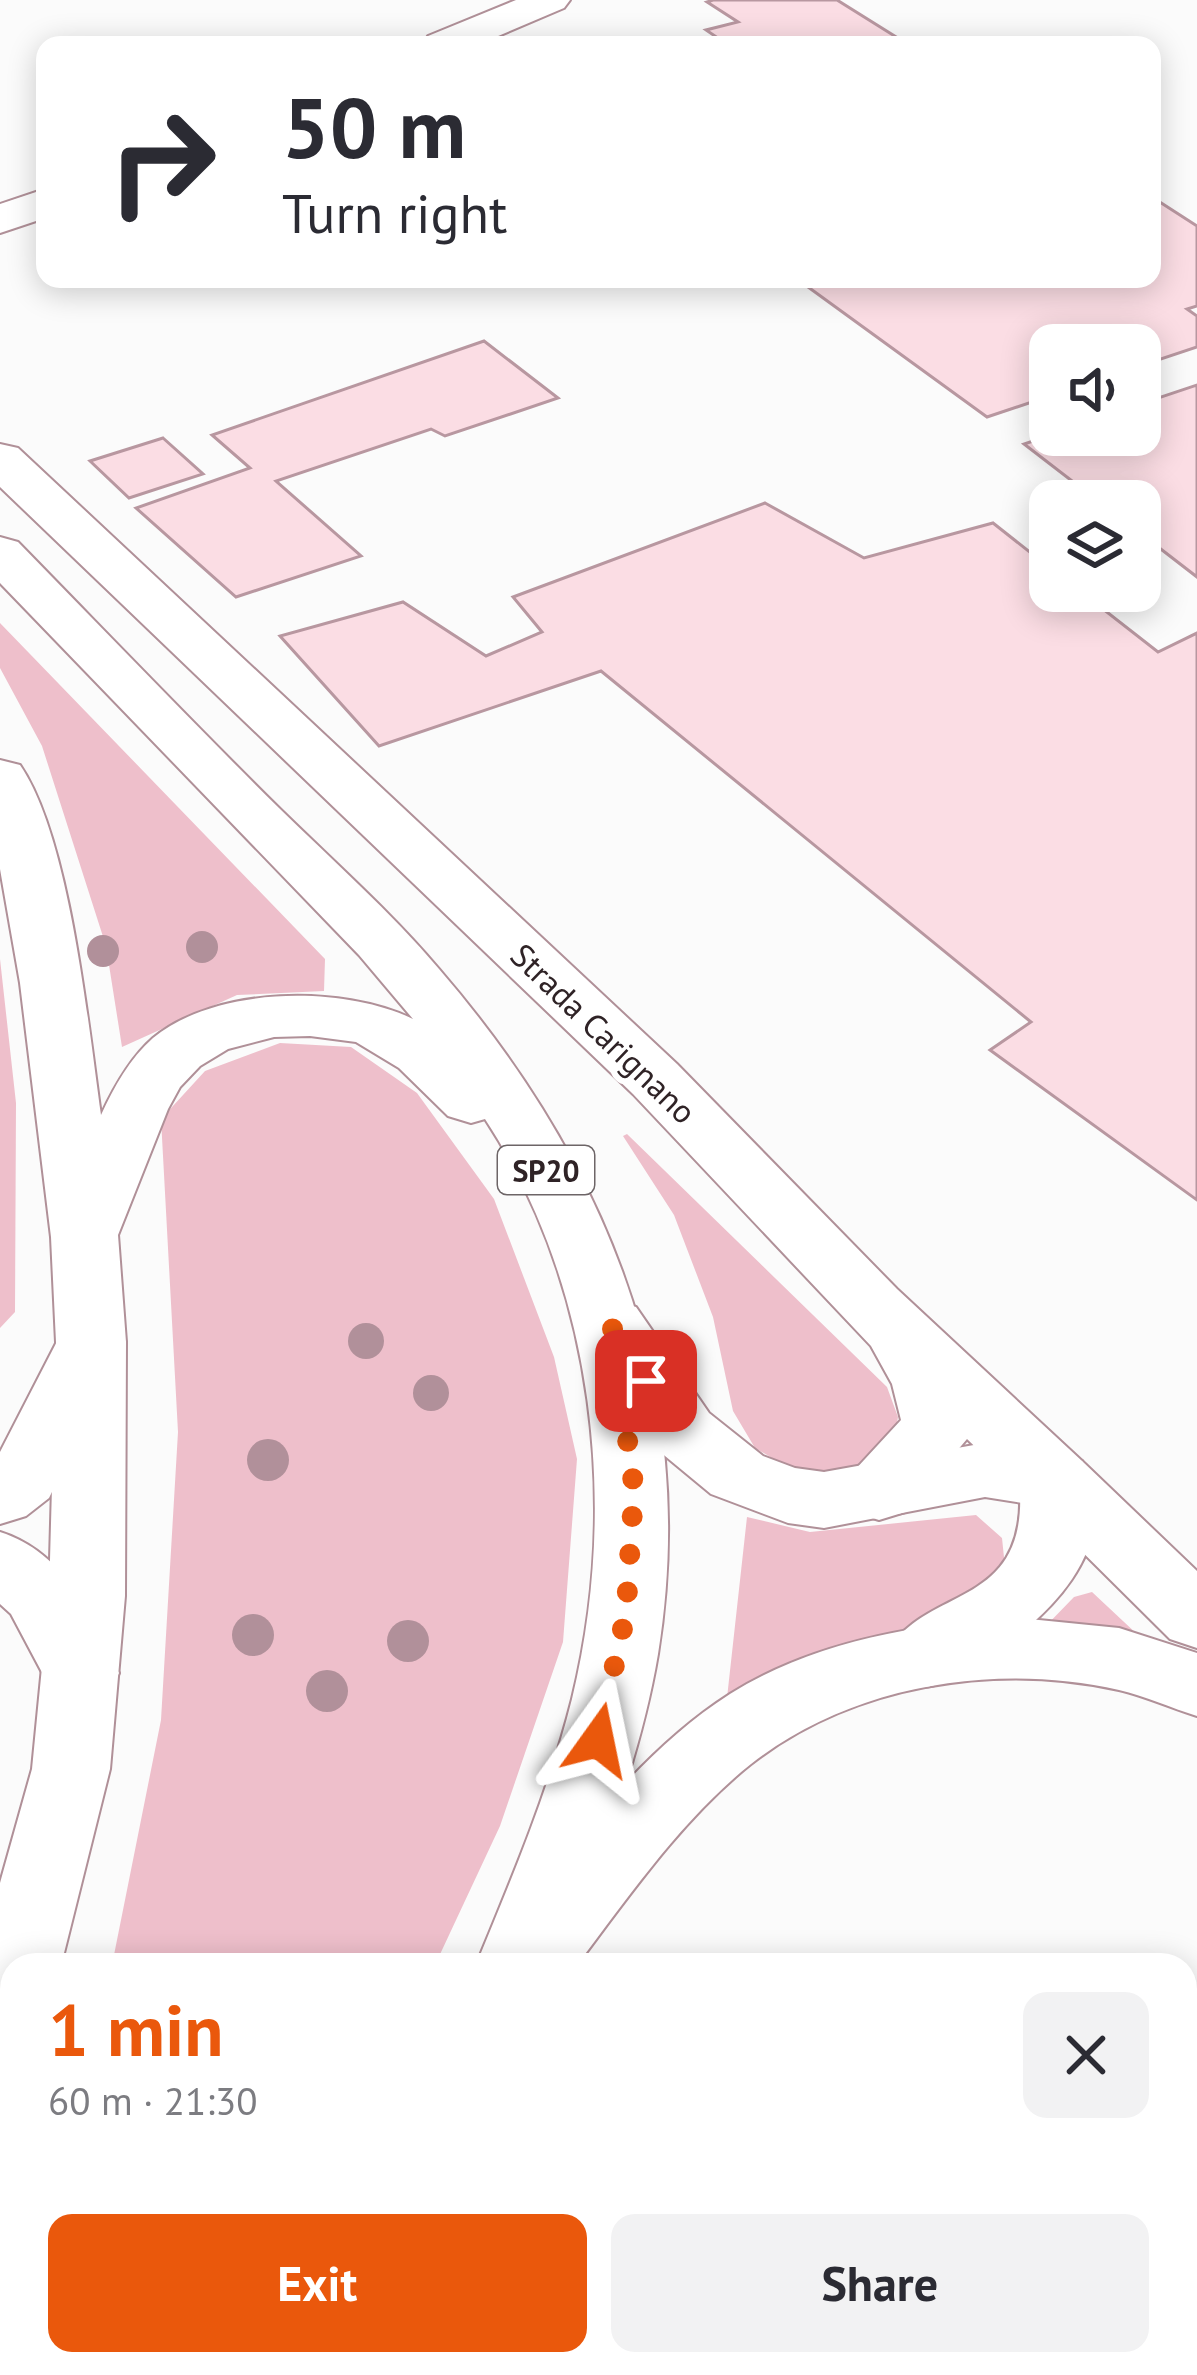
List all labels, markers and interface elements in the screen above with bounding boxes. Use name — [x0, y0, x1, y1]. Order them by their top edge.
text: 50 m — [282, 72, 466, 181]
icon: right — [84, 84, 240, 240]
text: Turn right — [282, 178, 507, 248]
map controls — [1029, 324, 1161, 612]
button: sound — [1029, 324, 1161, 456]
button: layers — [1029, 480, 1161, 612]
street label: Strada Carignano — [502, 934, 706, 1132]
road number: SP20 — [498, 1146, 594, 1194]
pin — [595, 1330, 697, 1432]
icon: arrive — [613, 1348, 679, 1414]
position arrow — [535, 1677, 661, 1803]
text: 1 min — [48, 1983, 224, 2076]
button: close — [1023, 1992, 1149, 2118]
text: 60 m · 21:30 — [48, 2075, 257, 2126]
button: Exit — [48, 2214, 587, 2352]
button: Share — [611, 2214, 1149, 2352]

